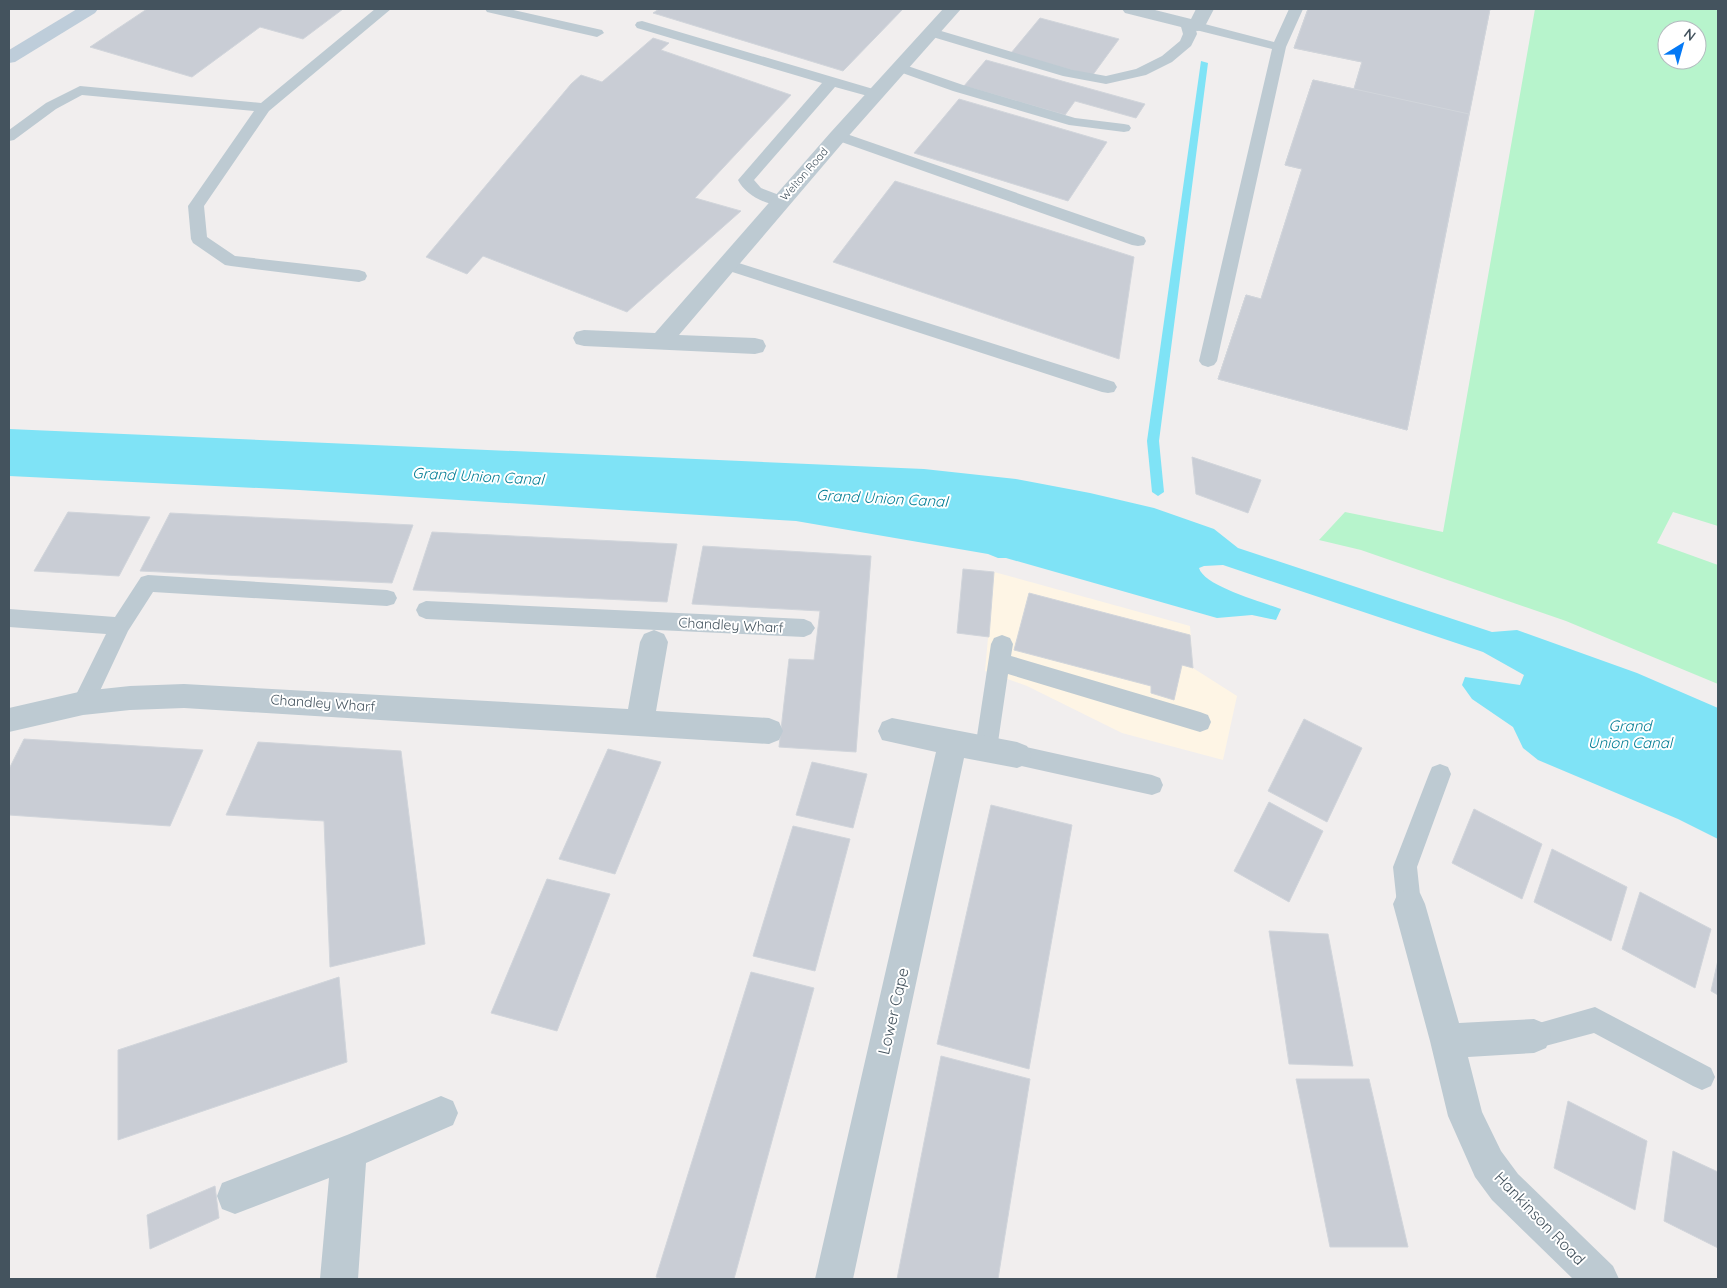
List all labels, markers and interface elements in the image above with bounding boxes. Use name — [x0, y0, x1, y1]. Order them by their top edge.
north arrow — [1657, 20, 1707, 70]
text: N — [1680, 24, 1699, 45]
street label: Welton Road — [777, 144, 831, 204]
water label: Grand Union Canal — [412, 463, 546, 489]
water label: Grand Union Canal — [816, 485, 950, 511]
street label: Chandley Wharf — [678, 613, 784, 637]
street label: Chandley Wharf — [270, 690, 376, 716]
water label: Grand Union Canal — [1588, 716, 1674, 752]
street label: Lower Cape — [873, 966, 913, 1056]
street label: Hankinson Road — [1490, 1167, 1590, 1269]

